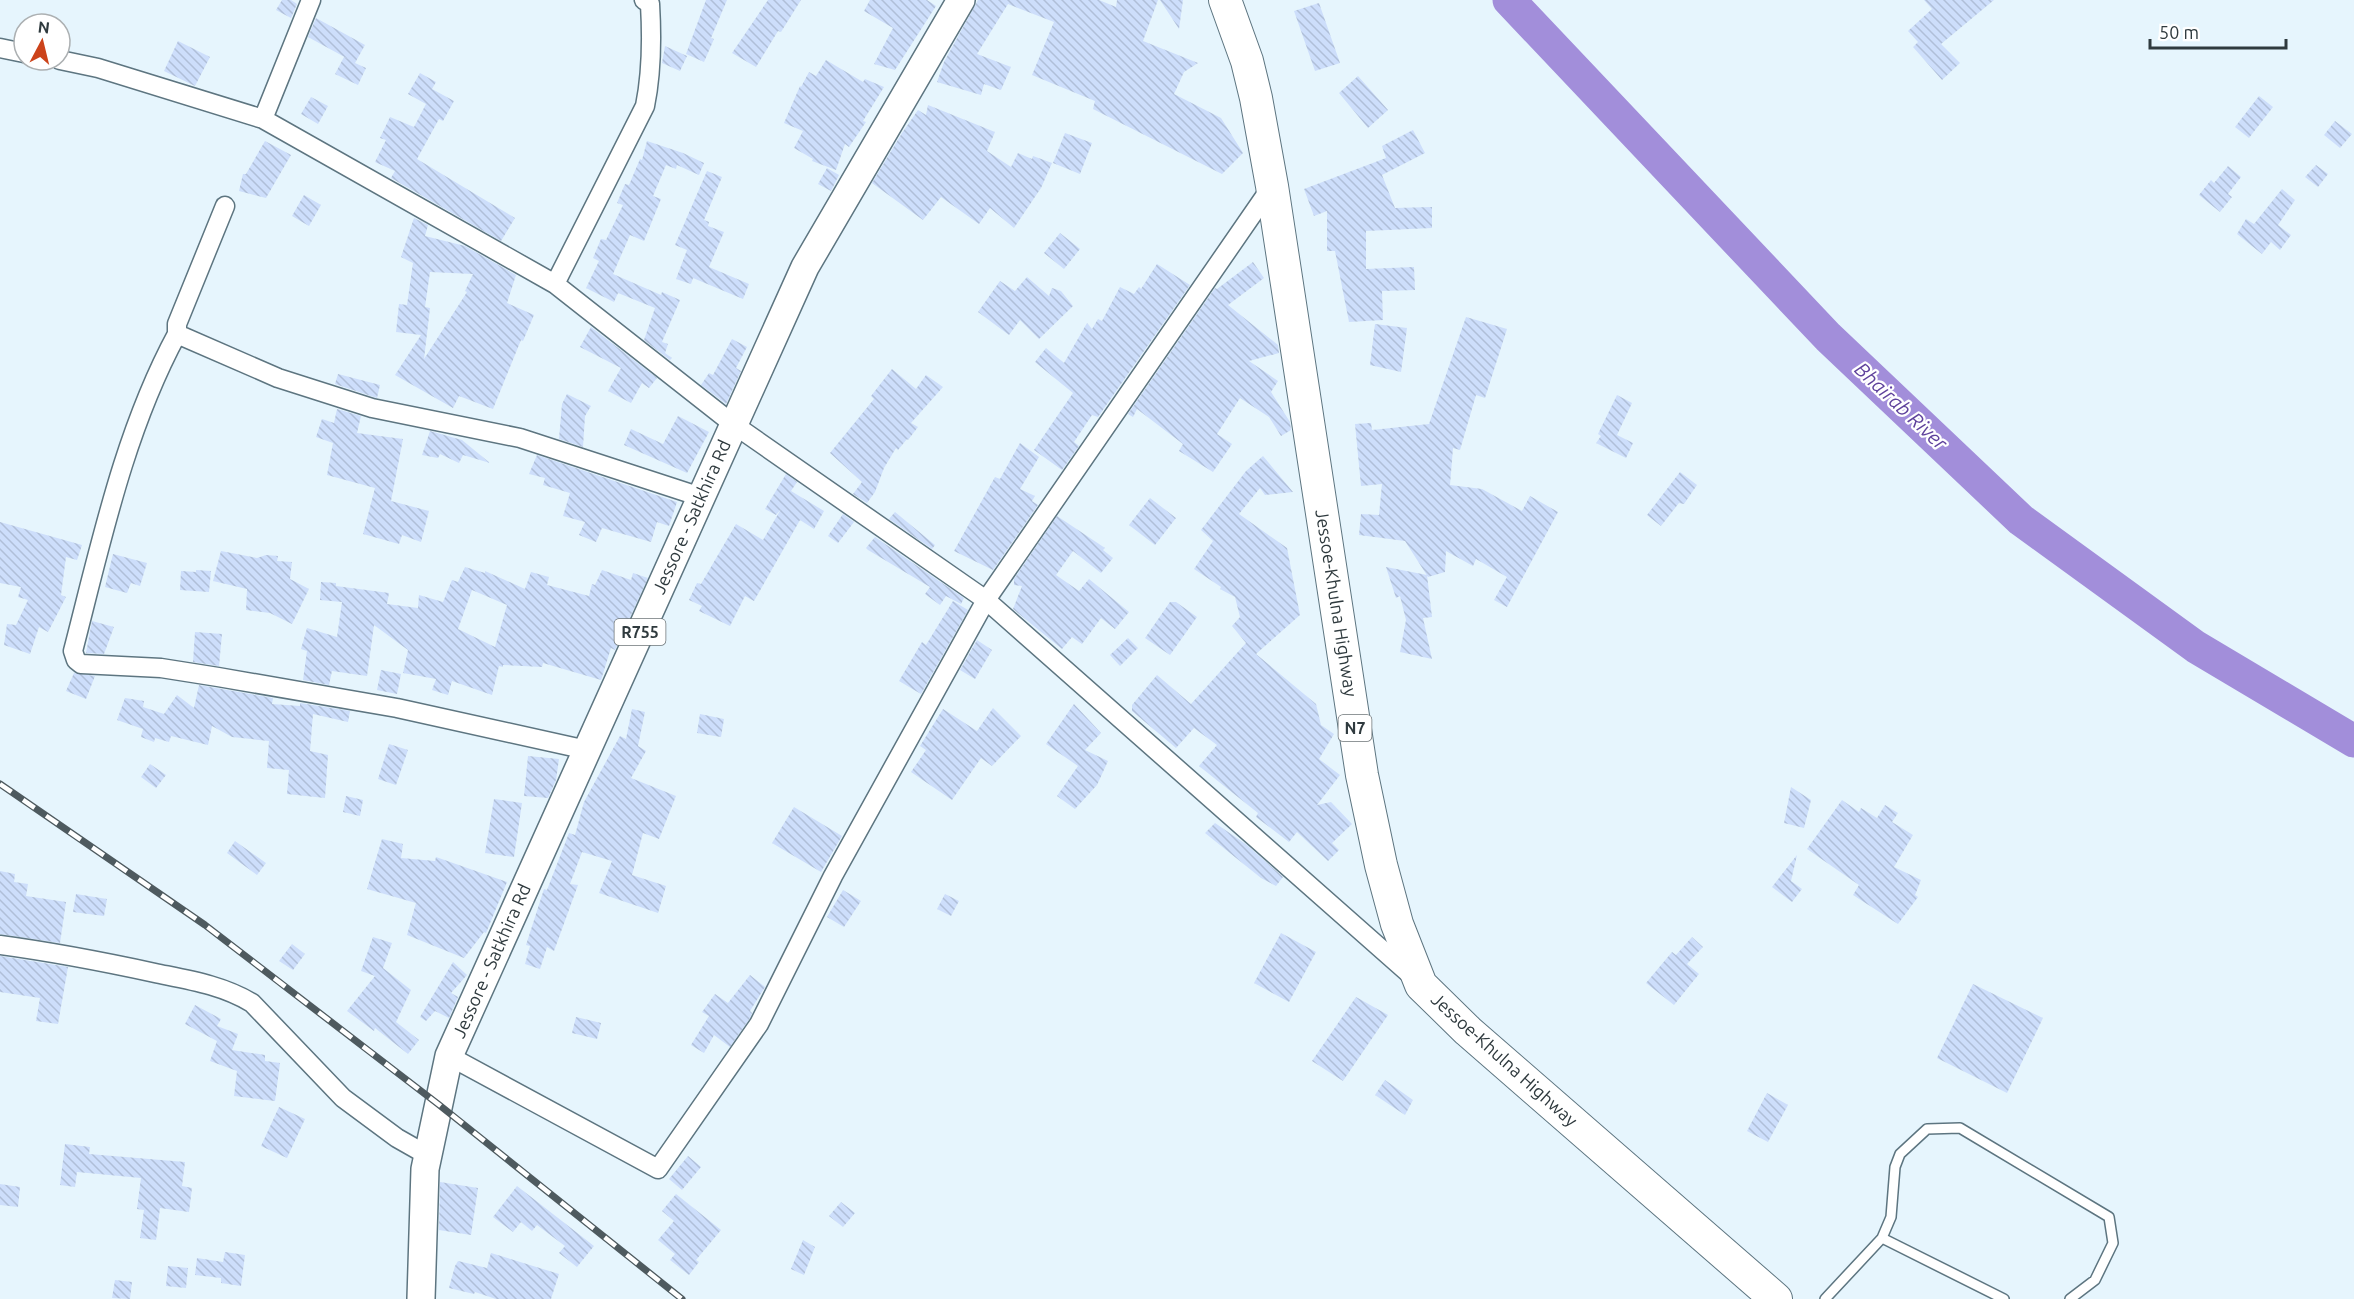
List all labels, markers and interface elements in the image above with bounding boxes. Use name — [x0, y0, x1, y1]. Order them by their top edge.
north arrow — [12, 12, 72, 72]
scale bar — [2150, 12, 2286, 50]
text: N — [37, 17, 51, 37]
text: 50 m — [2159, 22, 2199, 42]
water label: Bhairab River — [1850, 357, 1953, 455]
street label: Jessore - Satkhira Rd — [648, 436, 734, 597]
street label: Jessoe-Khulna Highway — [1312, 508, 1362, 698]
road number: R755 — [614, 619, 666, 645]
road number: N7 — [1338, 715, 1372, 741]
street label: Jessore - Satkhira Rd — [448, 880, 534, 1041]
street label: Jessoe-Khulna Highway — [1428, 988, 1582, 1130]

